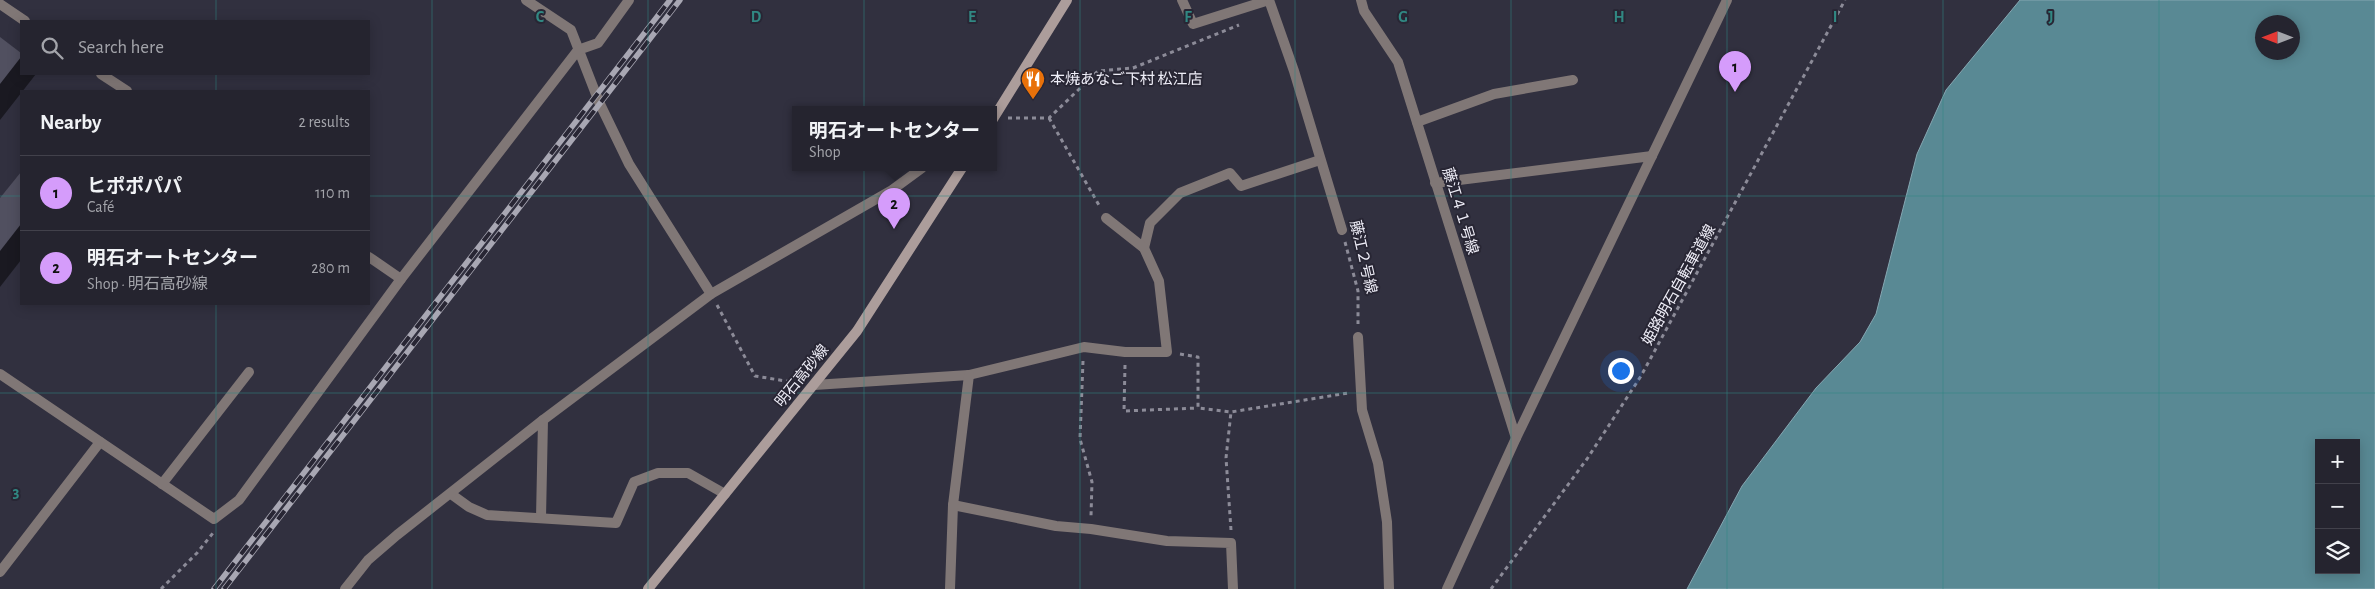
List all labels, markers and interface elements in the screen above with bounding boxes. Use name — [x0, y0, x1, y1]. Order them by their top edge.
text: C — [536, 9, 545, 25]
text: D — [751, 9, 762, 25]
text: E — [968, 9, 976, 25]
text: F — [1184, 9, 1192, 25]
text: G — [1398, 9, 1408, 25]
text: H — [1613, 9, 1625, 25]
text: I — [1833, 9, 1837, 25]
text: J — [2048, 9, 2054, 25]
north arrow — [2255, 15, 2300, 60]
search box — [20, 20, 370, 75]
icon: search — [38, 34, 66, 62]
text: Search here — [78, 38, 164, 57]
pin: 1 — [1719, 51, 1751, 92]
restaurant icon: 本焼あなご下村 松江店 — [1020, 66, 1046, 100]
place label: 本焼あなご下村 松江店 — [1050, 70, 1202, 87]
popup — [792, 106, 997, 171]
text: Nearby — [40, 112, 101, 133]
text: 2 results — [298, 114, 350, 130]
text: 明石オートセンター — [809, 122, 980, 141]
text: Shop — [809, 144, 841, 160]
street label: 藤江４１号線 — [1440, 165, 1481, 256]
text: ヒポポパパ — [87, 177, 182, 196]
text: 1 — [53, 185, 59, 201]
text: 110 m — [315, 185, 350, 201]
pin: 2 — [878, 188, 910, 229]
text: Café — [87, 199, 115, 215]
street label: 藤江２号線 — [1347, 219, 1380, 295]
street label: 姫路明石自転車道線 — [1639, 222, 1718, 348]
text: 明石オートセンター — [87, 249, 258, 268]
text: 2 — [52, 260, 60, 276]
text: 280 m — [311, 260, 350, 276]
text: Shop · 明石高砂線 — [87, 276, 208, 292]
street label: 明石高砂線 — [772, 342, 831, 410]
your location — [1608, 358, 1634, 384]
map controls — [2315, 439, 2360, 574]
button: + — [2315, 439, 2360, 484]
text: 3 — [13, 484, 20, 500]
button: − — [2315, 484, 2360, 529]
button: layers — [2315, 529, 2360, 574]

